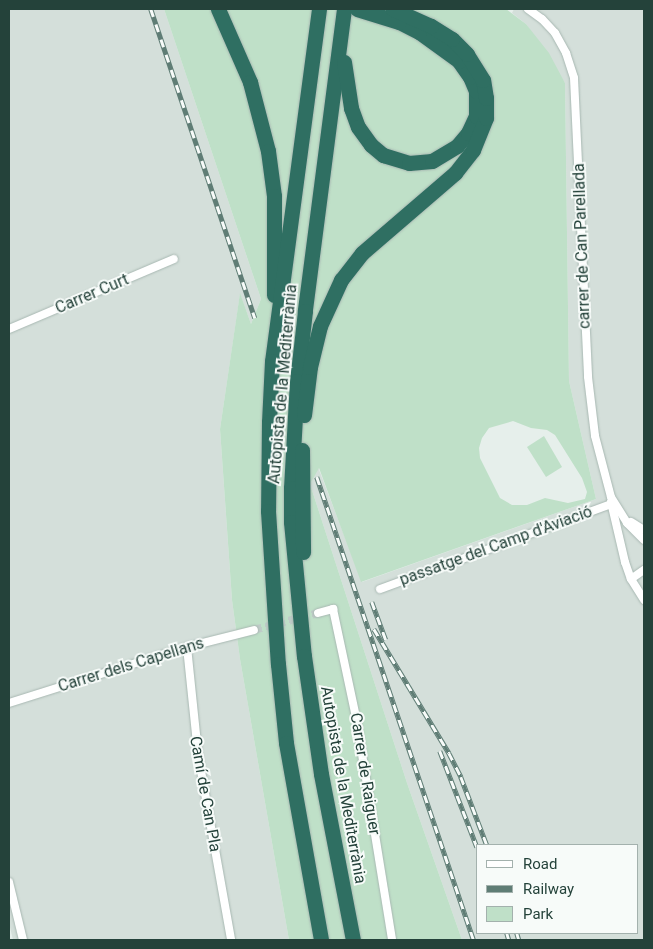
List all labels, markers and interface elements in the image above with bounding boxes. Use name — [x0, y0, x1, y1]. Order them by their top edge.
street label: carrer de Can Parellada — [570, 163, 594, 329]
street label: Carrer Curt — [52, 270, 132, 318]
street label: Autopista de la Mediterrània — [265, 283, 301, 485]
street label: passatge del Camp d'Aviació — [397, 502, 595, 590]
street label: Carrer dels Capellans — [56, 634, 206, 696]
street label: Autopista de la Mediterrània — [316, 685, 370, 885]
street label: Carrer de Raiguer — [346, 712, 384, 836]
street label: Camí de Can Pla — [185, 735, 225, 853]
legend — [476, 844, 638, 934]
text: Road — [523, 855, 557, 873]
text: Railway — [523, 880, 574, 898]
text: Park — [523, 905, 553, 923]

